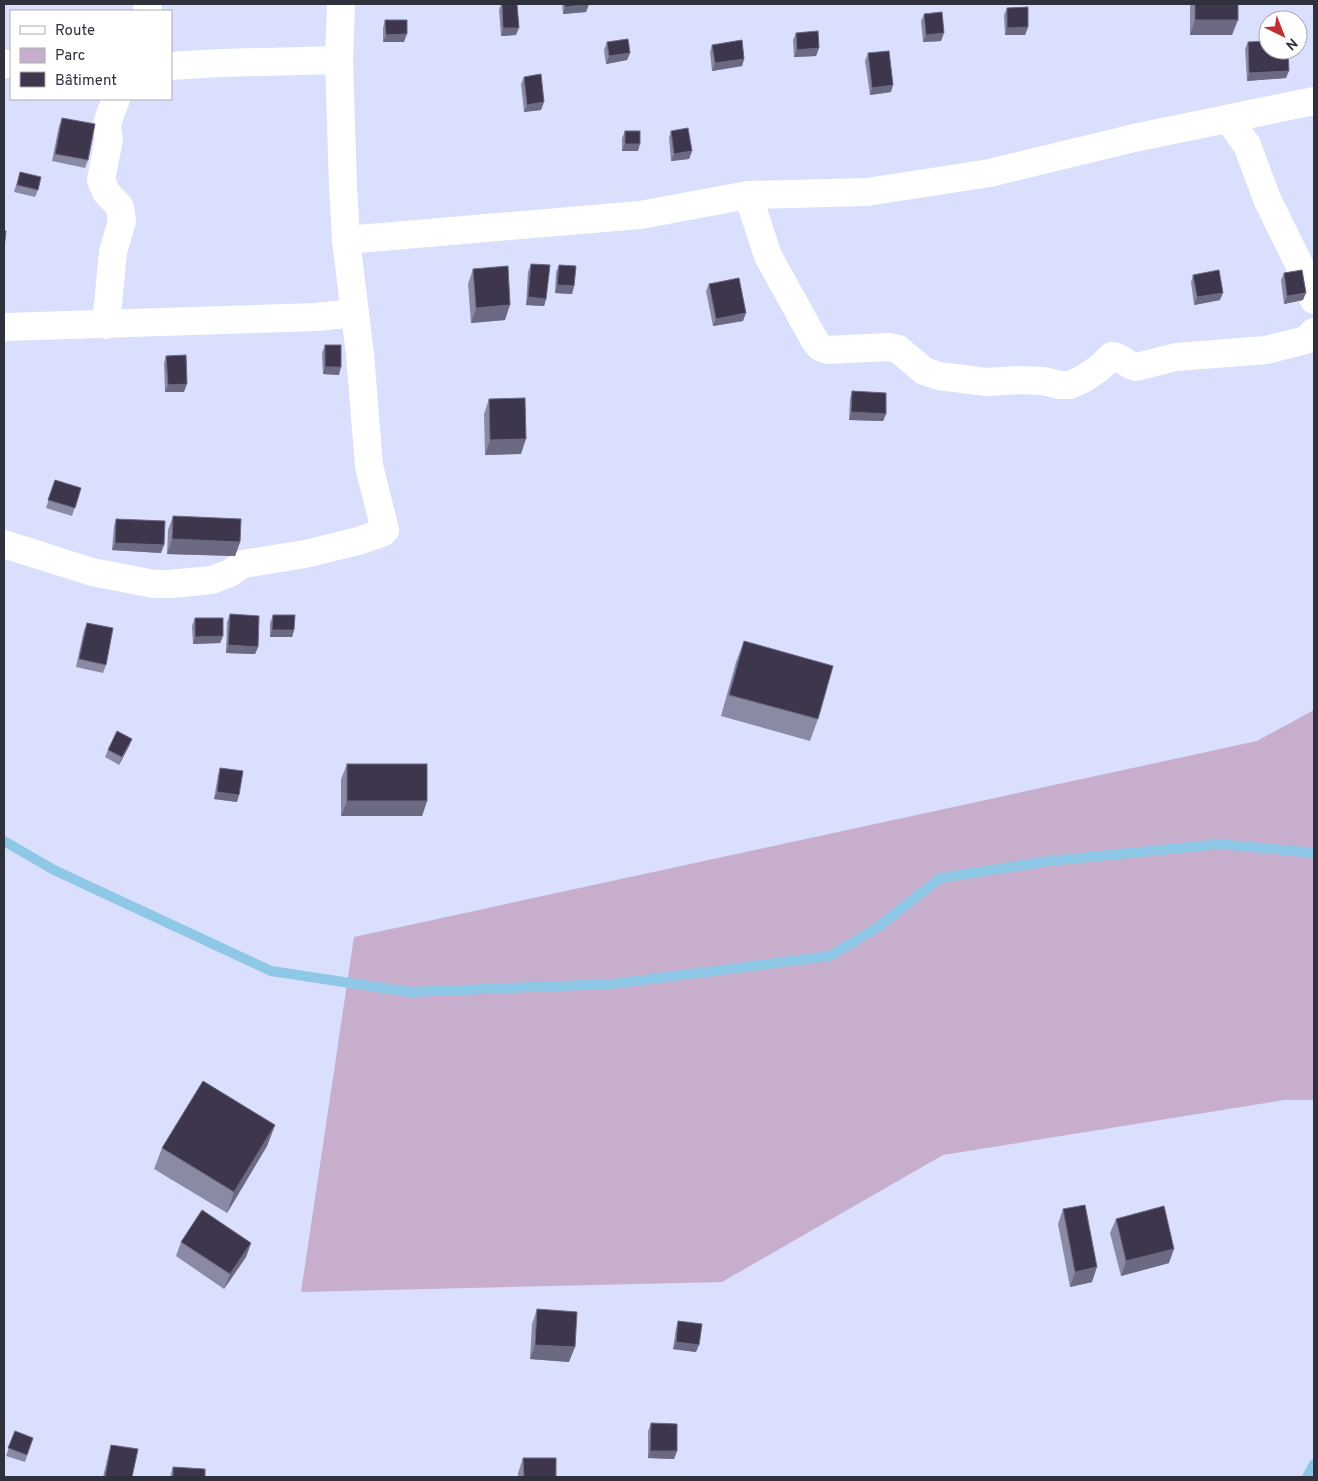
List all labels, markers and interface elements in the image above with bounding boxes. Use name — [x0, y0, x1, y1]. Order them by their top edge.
legend — [10, 10, 172, 100]
north arrow — [1258, 10, 1308, 60]
text: Route — [55, 22, 95, 41]
text: N — [1281, 34, 1300, 53]
text: Parc — [55, 47, 85, 66]
text: Bâtiment — [55, 72, 117, 91]

